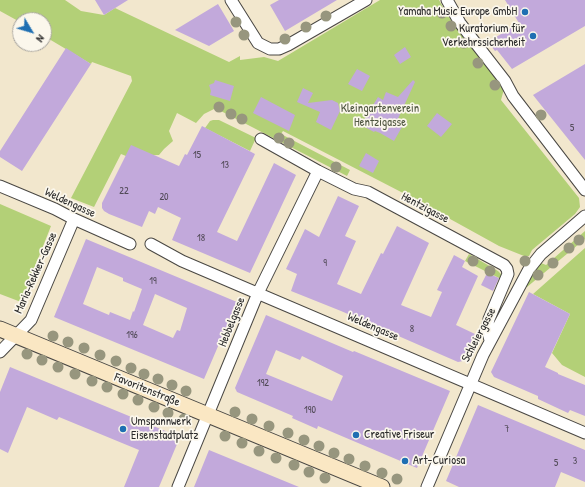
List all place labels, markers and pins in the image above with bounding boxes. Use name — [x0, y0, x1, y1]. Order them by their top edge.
place label: Yamaha Music Europe GmbH — [398, 5, 517, 19]
marker: Yamaha Music Europe GmbH — [520, 7, 530, 17]
place label: Kuratorium für Verkehrssicherheit — [442, 22, 525, 50]
marker: Kuratorium für Verkehrssicherheit — [528, 31, 538, 41]
place label: Umspannwerk Eisenstadtplatz — [131, 415, 198, 443]
marker: Umspannwerk Eisenstadtplatz — [118, 424, 128, 434]
place label: Creative Friseur — [364, 428, 434, 442]
marker: Creative Friseur — [351, 430, 361, 440]
place label: Art-Curiosa — [413, 454, 465, 468]
marker: Art-Curiosa — [400, 456, 410, 466]

